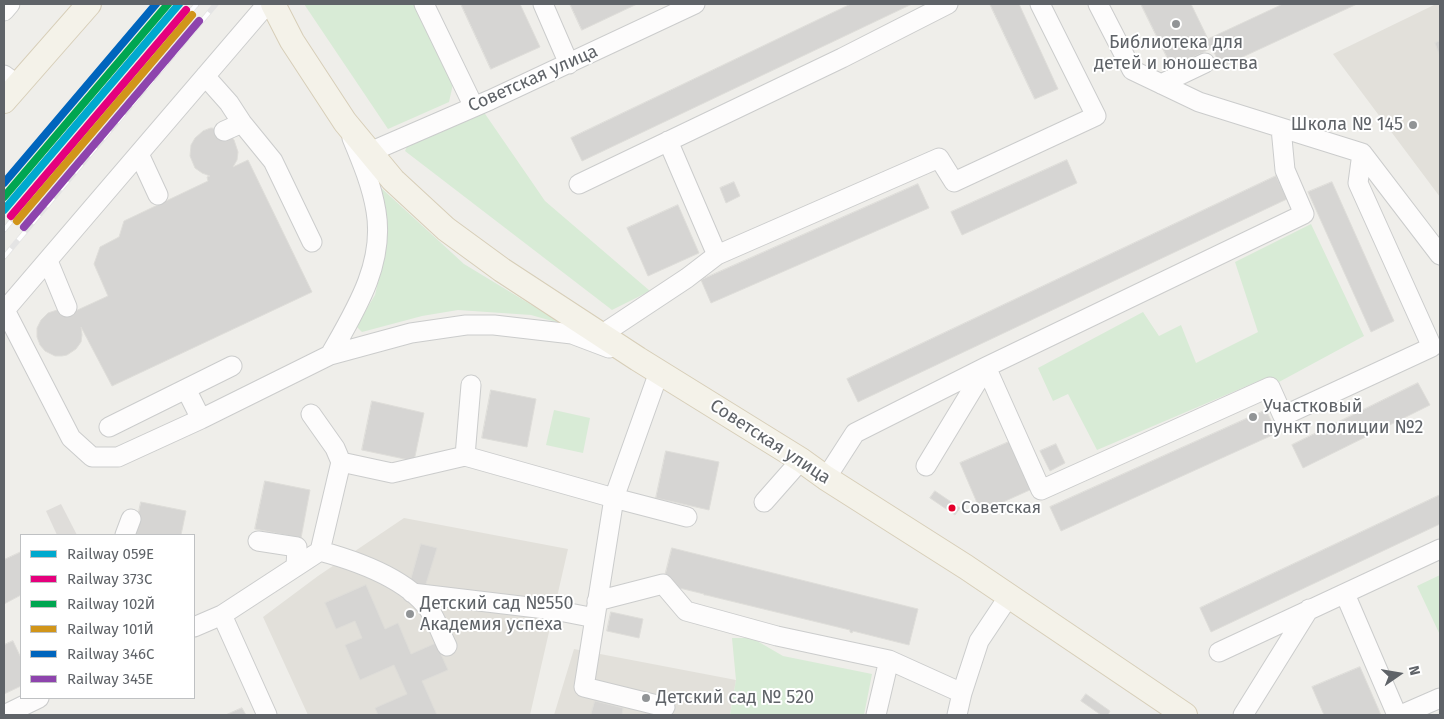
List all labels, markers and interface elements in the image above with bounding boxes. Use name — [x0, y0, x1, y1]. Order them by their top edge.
marker: Библиотека для детей и юношества — [1170, 18, 1182, 30]
place label: Библиотека для детей и юношества — [1094, 32, 1258, 74]
street label: Советская улица — [465, 41, 601, 117]
place label: Школа № 145 — [1291, 114, 1403, 136]
marker: Школа № 145 — [1407, 119, 1419, 131]
street label: Советская улица — [706, 395, 834, 489]
place label: Участковый пункт полиции №2 — [1263, 396, 1424, 438]
marker: Участковый пункт полиции №2 — [1247, 411, 1259, 423]
place label: Советская — [961, 498, 1041, 518]
marker: Советская — [947, 503, 957, 513]
legend — [20, 534, 195, 699]
text: Railway 059Е — [67, 545, 154, 563]
text: Railway 373C — [67, 570, 152, 588]
place label: Детский сад №550 Академия успеха — [420, 593, 574, 636]
text: Railway 102Й — [67, 595, 155, 613]
marker: Детский сад №550 Академия успеха — [404, 608, 416, 620]
text: Railway 101Й — [67, 620, 154, 638]
text: Railway 346С — [67, 645, 154, 663]
north arrow — [1374, 649, 1424, 699]
text: N — [1405, 664, 1423, 677]
text: Railway 345Е — [67, 670, 153, 688]
place label: Детский сад № 520 — [656, 687, 814, 709]
marker: Детский сад № 520 — [640, 692, 652, 704]

